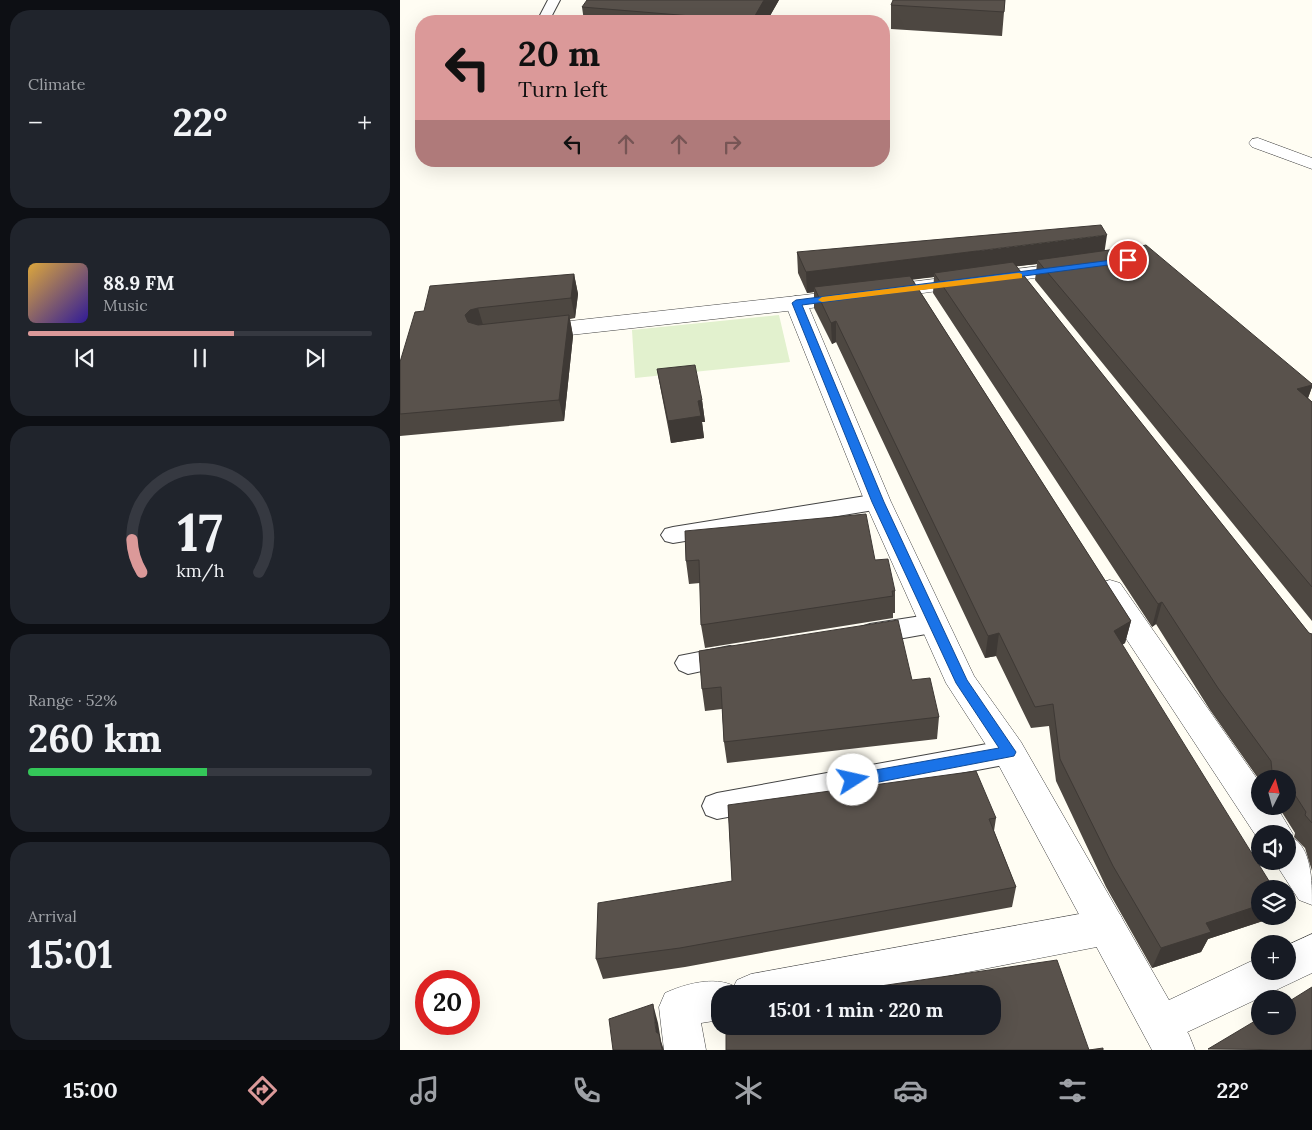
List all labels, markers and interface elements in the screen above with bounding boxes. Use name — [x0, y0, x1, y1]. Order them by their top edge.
text: 20 m — [518, 31, 600, 76]
icon: left — [435, 35, 500, 100]
text: Climate — [28, 74, 85, 94]
text: Turn left — [518, 75, 608, 103]
text: 22° — [172, 98, 228, 146]
text: − — [28, 105, 43, 141]
text: + — [357, 105, 372, 141]
icon: left — [559, 130, 587, 158]
icon: ahead — [612, 130, 640, 158]
icon: ahead — [665, 130, 693, 158]
icon: right — [718, 130, 746, 158]
pin — [1107, 239, 1149, 281]
icon: arrive — [1114, 246, 1142, 274]
text: 88.9 FM — [103, 271, 174, 295]
text: Music — [103, 295, 148, 315]
icon: previous — [71, 344, 99, 372]
icon: pause — [186, 344, 214, 372]
icon: next — [301, 344, 329, 372]
text: 17 — [177, 499, 223, 565]
text: km/h — [176, 559, 224, 582]
text: Range · 52% — [28, 690, 117, 710]
text: 260 km — [28, 714, 162, 762]
position arrow — [826, 753, 878, 805]
north arrow — [1251, 770, 1296, 815]
map controls — [1251, 770, 1296, 1035]
button: sound — [1251, 825, 1296, 870]
button: layers — [1251, 880, 1296, 925]
text: Arrival — [28, 906, 77, 926]
text: 15:01 — [28, 930, 113, 978]
button: + — [1251, 935, 1296, 980]
speed limit sign: 20 — [415, 970, 480, 1035]
button: − — [1251, 990, 1296, 1035]
text: 15:01 · 1 min · 220 m — [769, 998, 943, 1022]
icon: directions — [245, 1073, 280, 1108]
icon: music — [407, 1073, 442, 1108]
icon: phone — [569, 1073, 604, 1108]
icon: climate — [731, 1073, 766, 1108]
icon: car — [893, 1073, 928, 1108]
icon: filters — [1055, 1073, 1090, 1108]
text: 15:00 — [63, 1076, 118, 1104]
text: 22° — [1217, 1076, 1248, 1104]

